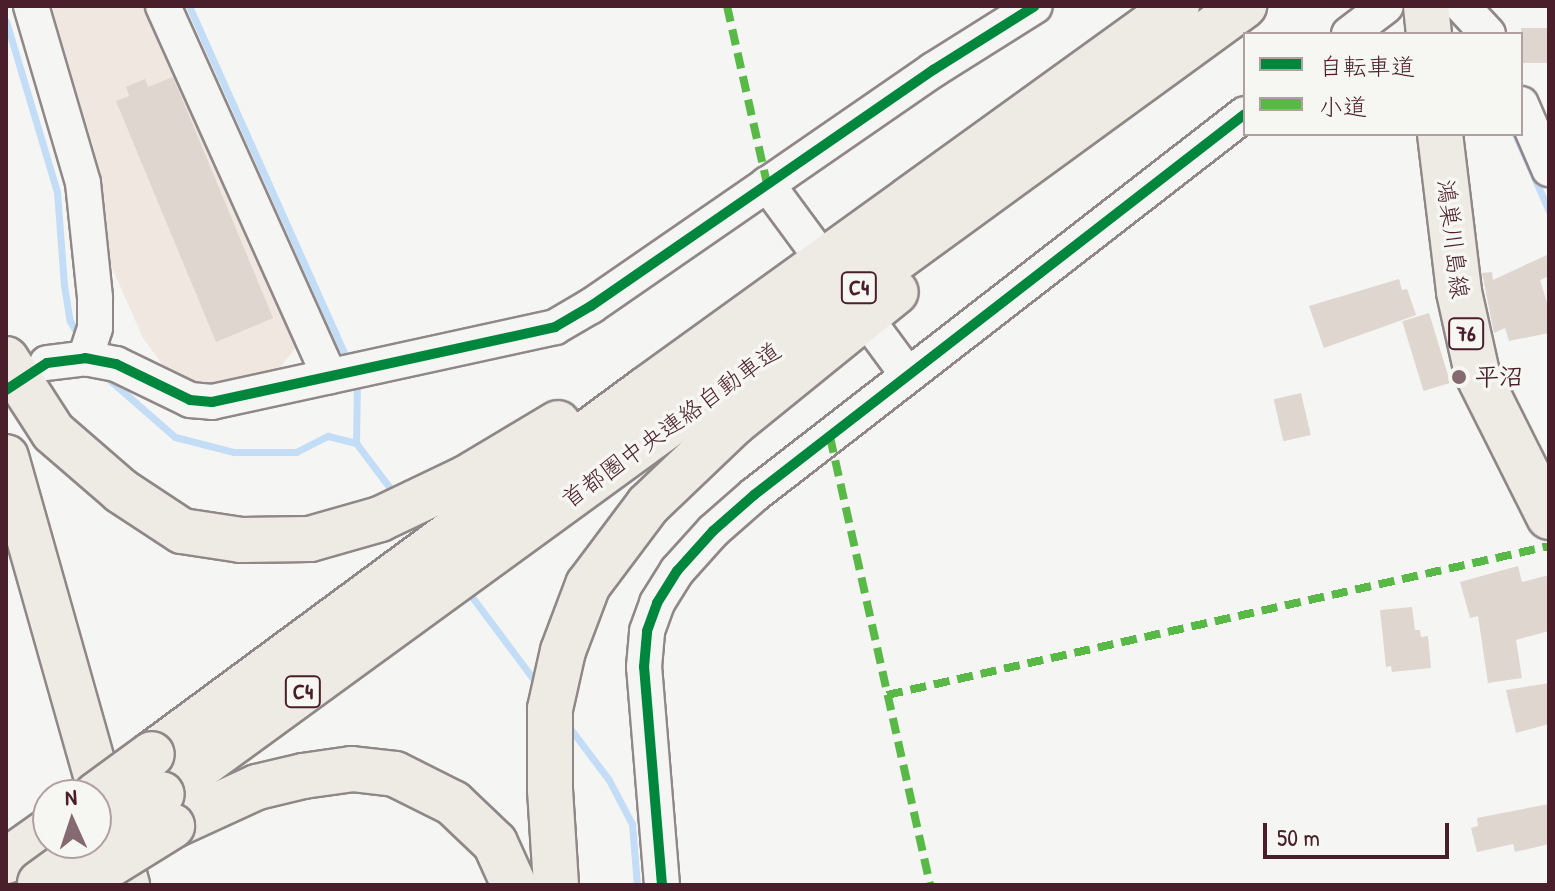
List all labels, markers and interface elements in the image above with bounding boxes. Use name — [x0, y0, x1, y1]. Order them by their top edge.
legend — [1243, 32, 1523, 136]
text: 自転車道 — [1319, 50, 1415, 82]
text: 小道 — [1319, 90, 1367, 122]
street label: 鴻巣川島線 — [1431, 178, 1475, 300]
road number: C4 — [839, 270, 879, 306]
road number: 76 — [1448, 316, 1484, 352]
street label: 首都圏中央連絡自動車道 — [556, 336, 786, 514]
place label: 平沼 — [1475, 363, 1523, 391]
marker: 平沼 — [1450, 368, 1468, 386]
road number: C4 — [283, 674, 323, 710]
north arrow — [32, 779, 112, 859]
text: N — [64, 782, 77, 812]
scale bar — [1267, 807, 1453, 857]
text: 50 m — [1277, 821, 1320, 853]

